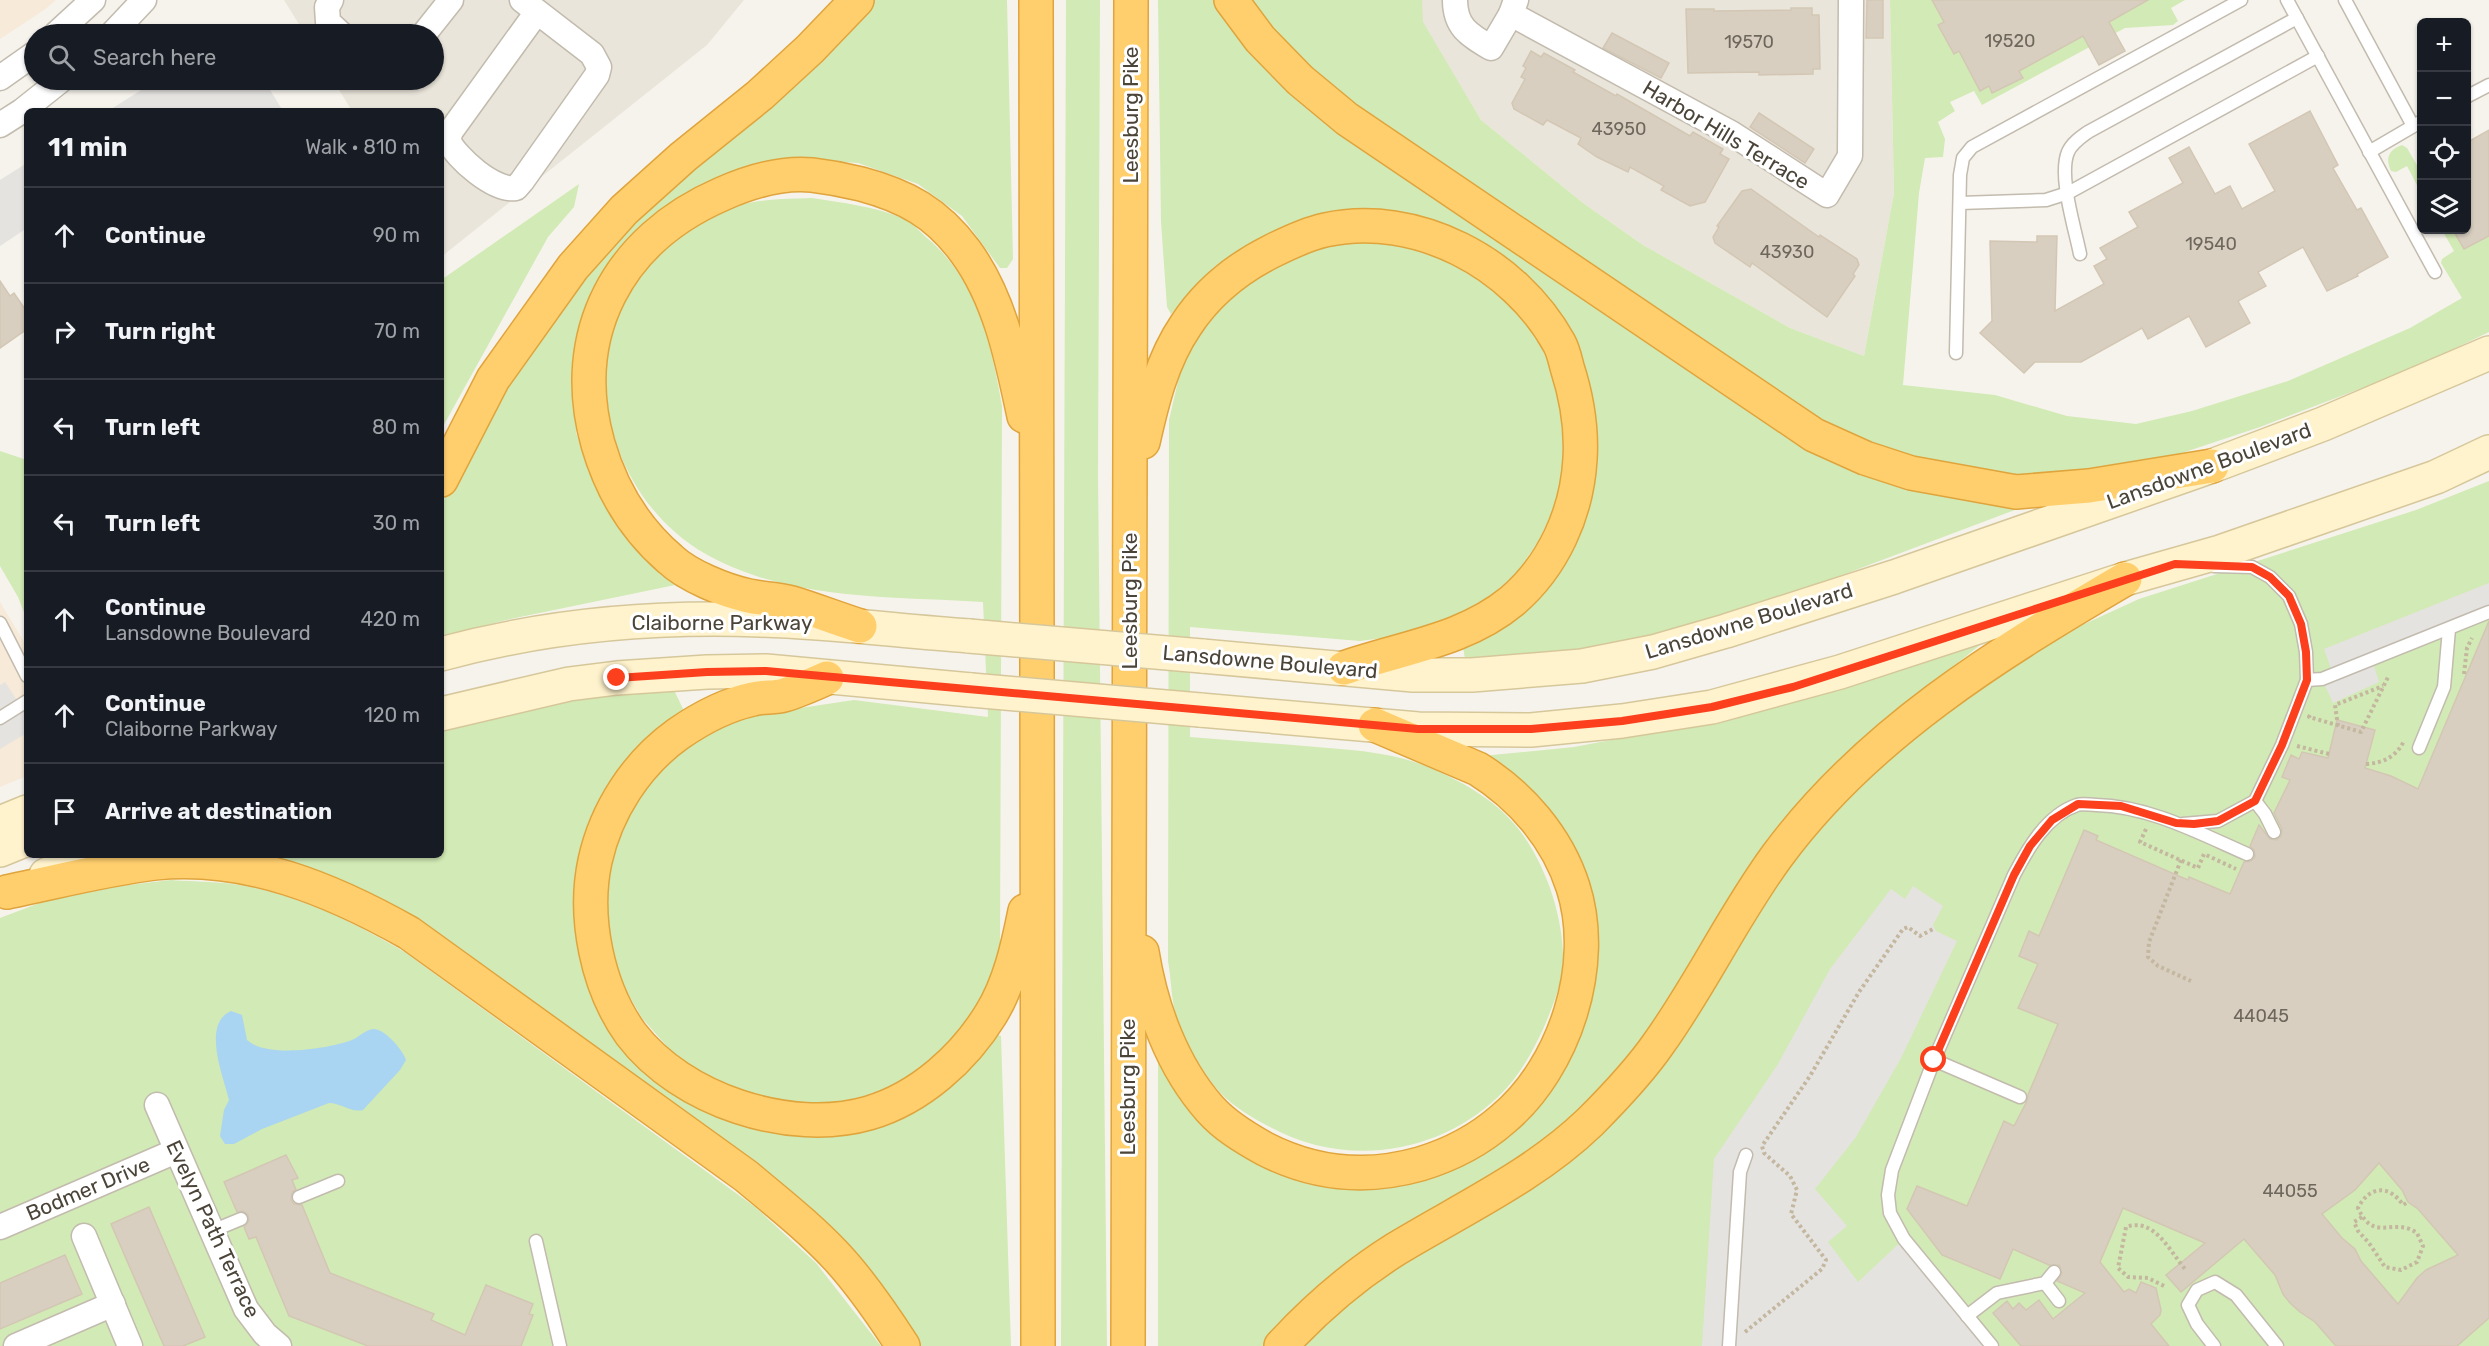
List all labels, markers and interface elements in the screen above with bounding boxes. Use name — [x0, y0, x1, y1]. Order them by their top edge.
map controls — [2417, 18, 2471, 234]
button: + — [2417, 18, 2471, 72]
search box — [24, 24, 444, 90]
house number: 19520 — [1984, 30, 2036, 52]
house number: 19570 — [1724, 31, 1774, 53]
icon: search — [45, 41, 78, 74]
text: Search here — [93, 44, 216, 71]
street label: Leesburg Pike — [1118, 46, 1143, 184]
button: − — [2417, 72, 2471, 126]
street label: Harbor Hills Terrace — [1638, 75, 1814, 194]
house number: 43950 — [1592, 118, 1646, 140]
button: locate — [2417, 126, 2471, 180]
text: 11 min — [48, 132, 127, 163]
text: Walk · 810 m — [305, 135, 420, 159]
button: layers — [2417, 180, 2471, 234]
icon: ahead — [48, 219, 81, 252]
text: Continue — [105, 222, 206, 249]
text: 90 m — [373, 223, 420, 247]
house number: 19540 — [2185, 233, 2237, 255]
house number: 43930 — [1760, 241, 1814, 263]
icon: right — [48, 315, 81, 348]
text: Turn right — [105, 318, 215, 345]
text: 70 m — [374, 319, 420, 343]
icon: left — [48, 411, 81, 444]
text: Turn left — [105, 414, 200, 441]
text: 80 m — [372, 415, 420, 439]
street label: Lansdowne Boulevard — [2103, 417, 2315, 514]
icon: left — [48, 507, 81, 540]
text: Turn left — [105, 510, 200, 537]
text: 30 m — [373, 511, 420, 535]
street label: Leesburg Pike — [1117, 532, 1142, 670]
street label: Lansdowne Boulevard — [1642, 577, 1856, 664]
text: Continue — [105, 594, 206, 621]
icon: ahead — [48, 603, 81, 636]
text: 420 m — [360, 607, 420, 631]
street label: Claiborne Parkway — [631, 610, 813, 635]
text: Lansdowne Boulevard — [105, 621, 311, 645]
street label: Lansdowne Boulevard — [1161, 640, 1379, 683]
route end — [603, 664, 629, 690]
text: Continue — [105, 690, 206, 717]
icon: ahead — [48, 699, 81, 732]
text: 120 m — [364, 703, 420, 727]
text: Claiborne Parkway — [105, 717, 277, 741]
icon: arrive — [48, 795, 81, 828]
text: Arrive at destination — [105, 798, 332, 825]
house number: 44045 — [2233, 1005, 2289, 1027]
street label: Leesburg Pike — [1115, 1018, 1140, 1156]
route start — [1920, 1046, 1946, 1072]
street label: Evelyn Path Terrace — [161, 1136, 266, 1322]
street label: Bodmer Drive — [22, 1151, 154, 1226]
house number: 44055 — [2262, 1180, 2318, 1202]

